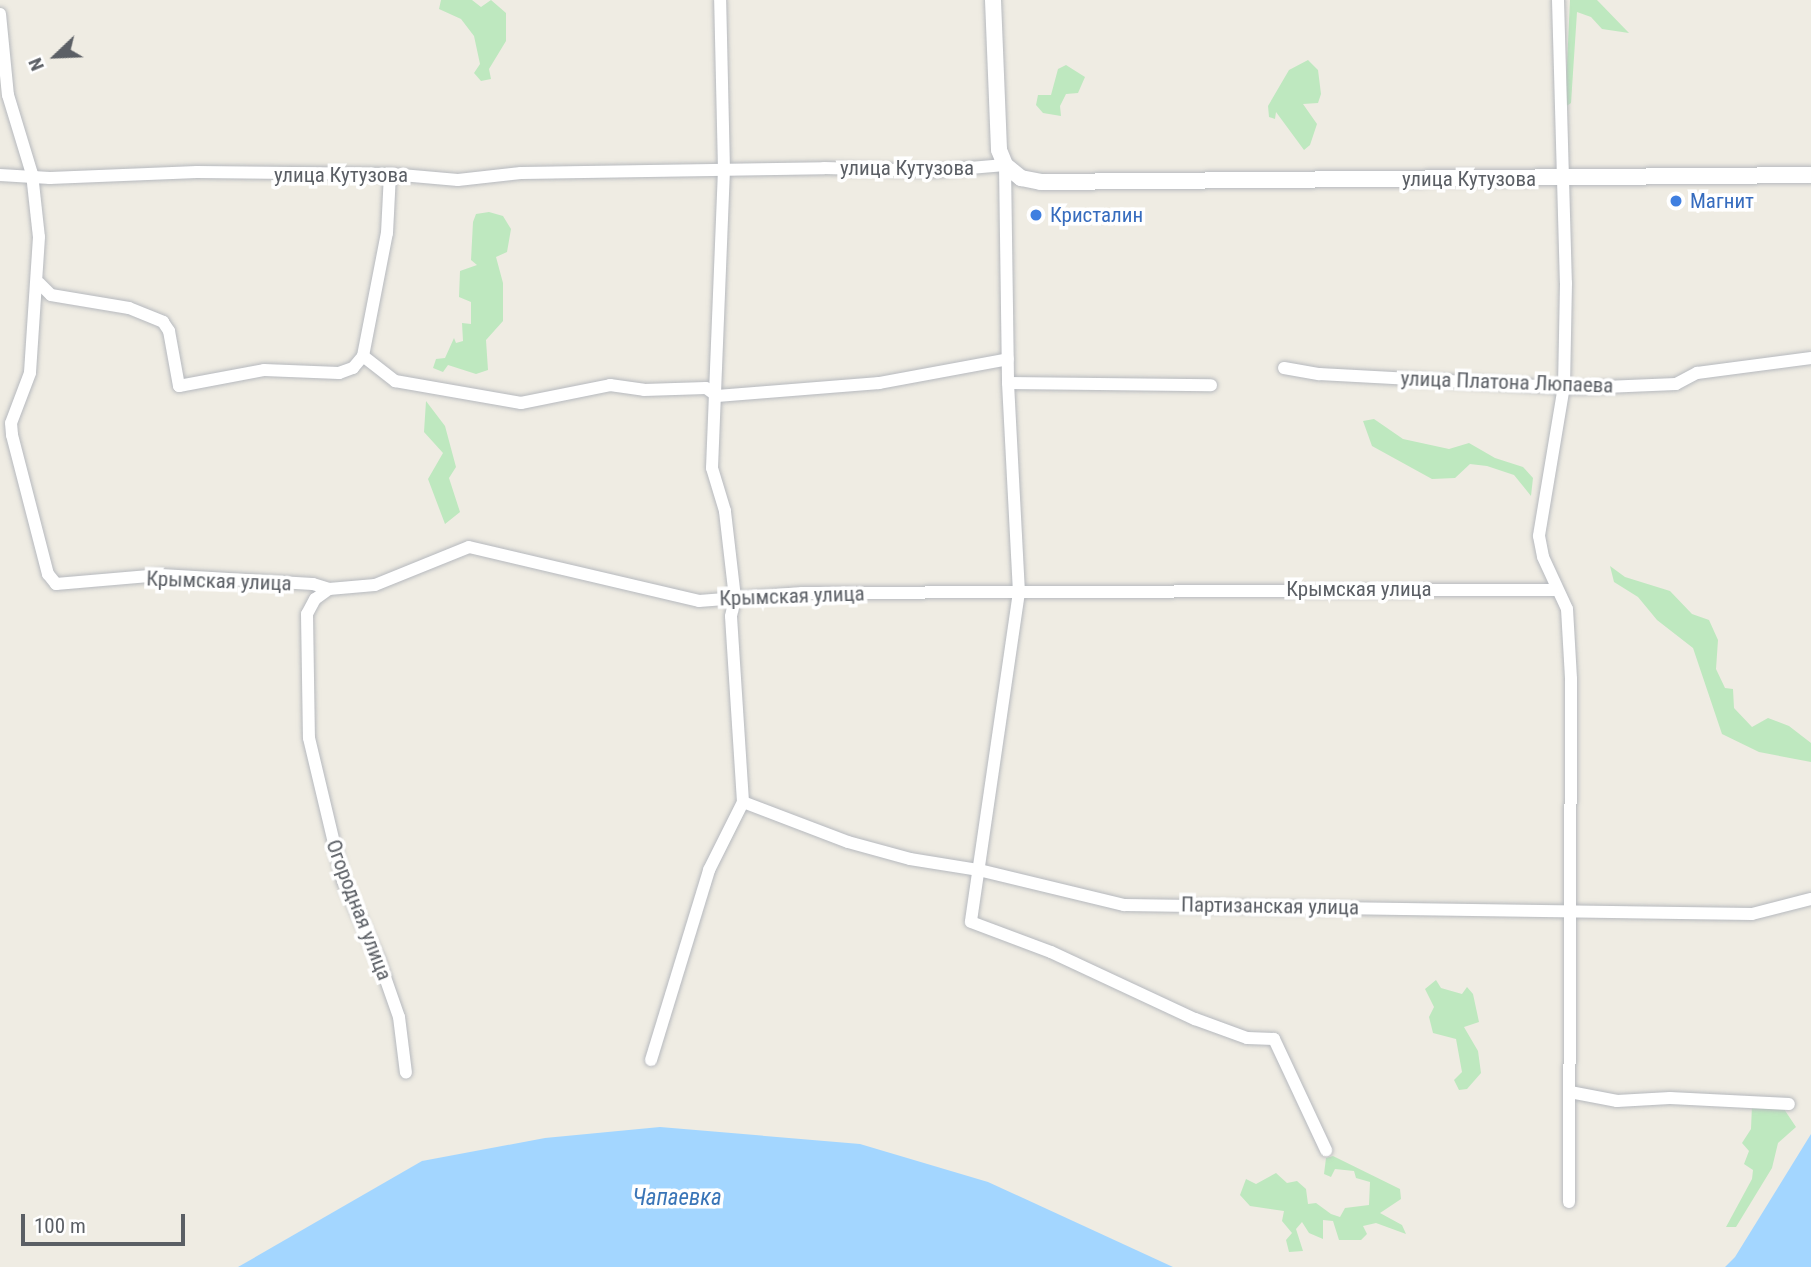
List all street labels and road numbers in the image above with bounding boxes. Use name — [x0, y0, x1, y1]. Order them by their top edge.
street label: улица Кутузова — [840, 155, 974, 181]
street label: улица Кутузова — [274, 162, 408, 188]
street label: улица Кутузова — [1402, 166, 1536, 192]
street label: улица Платона Люпаева — [1400, 366, 1614, 398]
street label: Крымская улица — [146, 566, 292, 596]
street label: Крымская улица — [1286, 576, 1432, 602]
street label: Крымская улица — [719, 581, 865, 611]
street label: Огородная улица — [321, 836, 397, 984]
street label: Партизанская улица — [1181, 892, 1359, 920]

